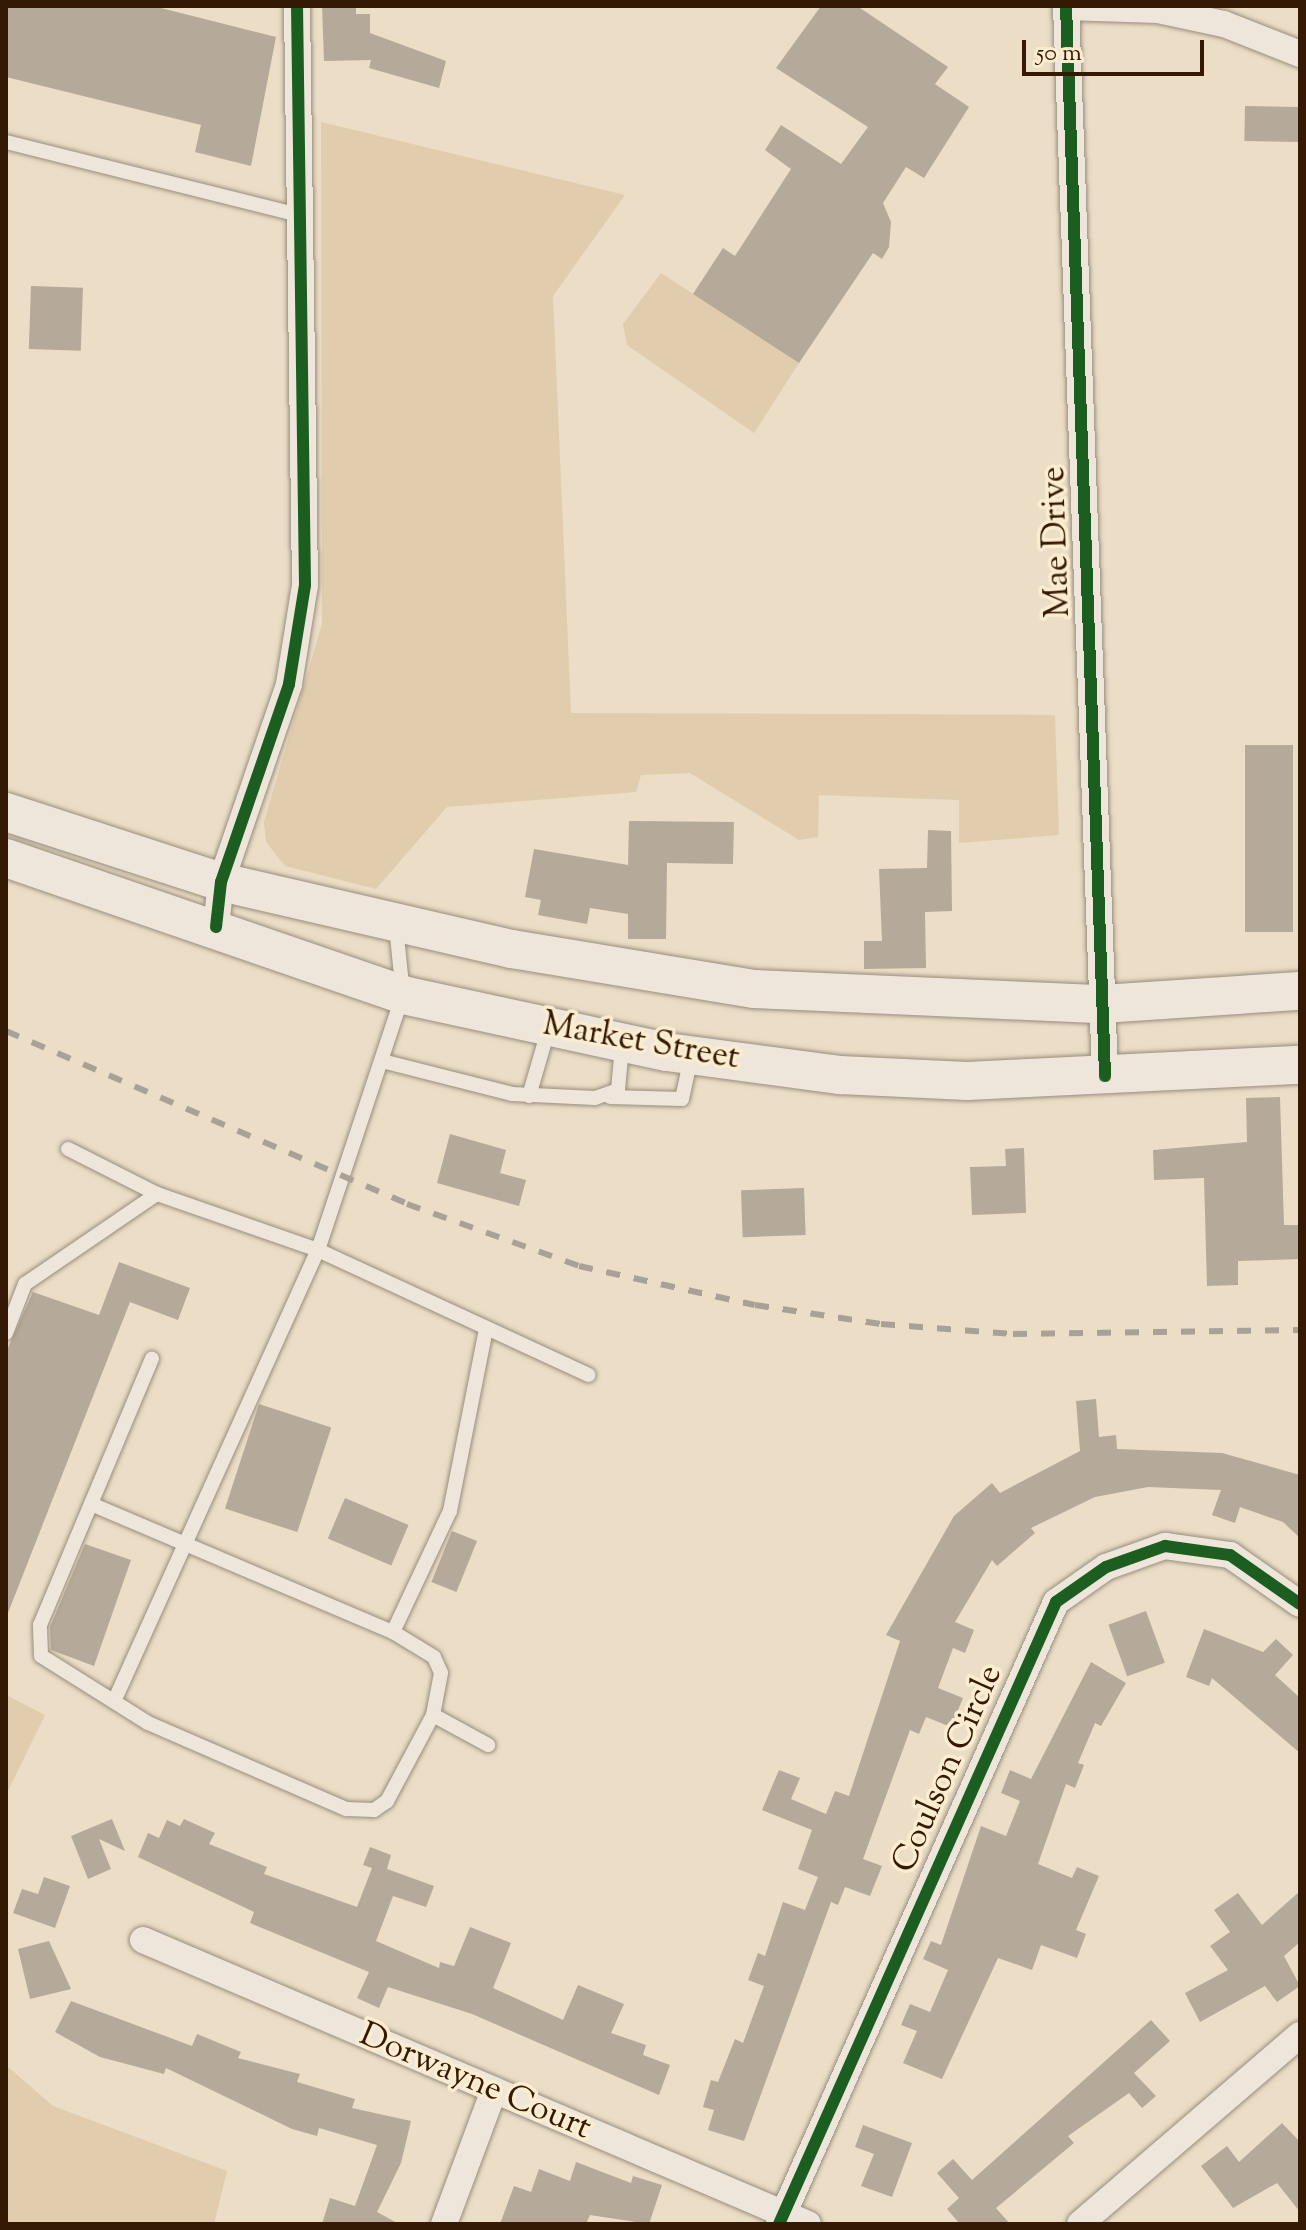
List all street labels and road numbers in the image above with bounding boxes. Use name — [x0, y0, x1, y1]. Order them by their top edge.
street label: Mae Drive — [1034, 466, 1080, 618]
street label: Market Street — [539, 1005, 743, 1079]
street label: Coulson Circle — [884, 1659, 1012, 1879]
street label: Dorwayne Court — [353, 2015, 597, 2149]

